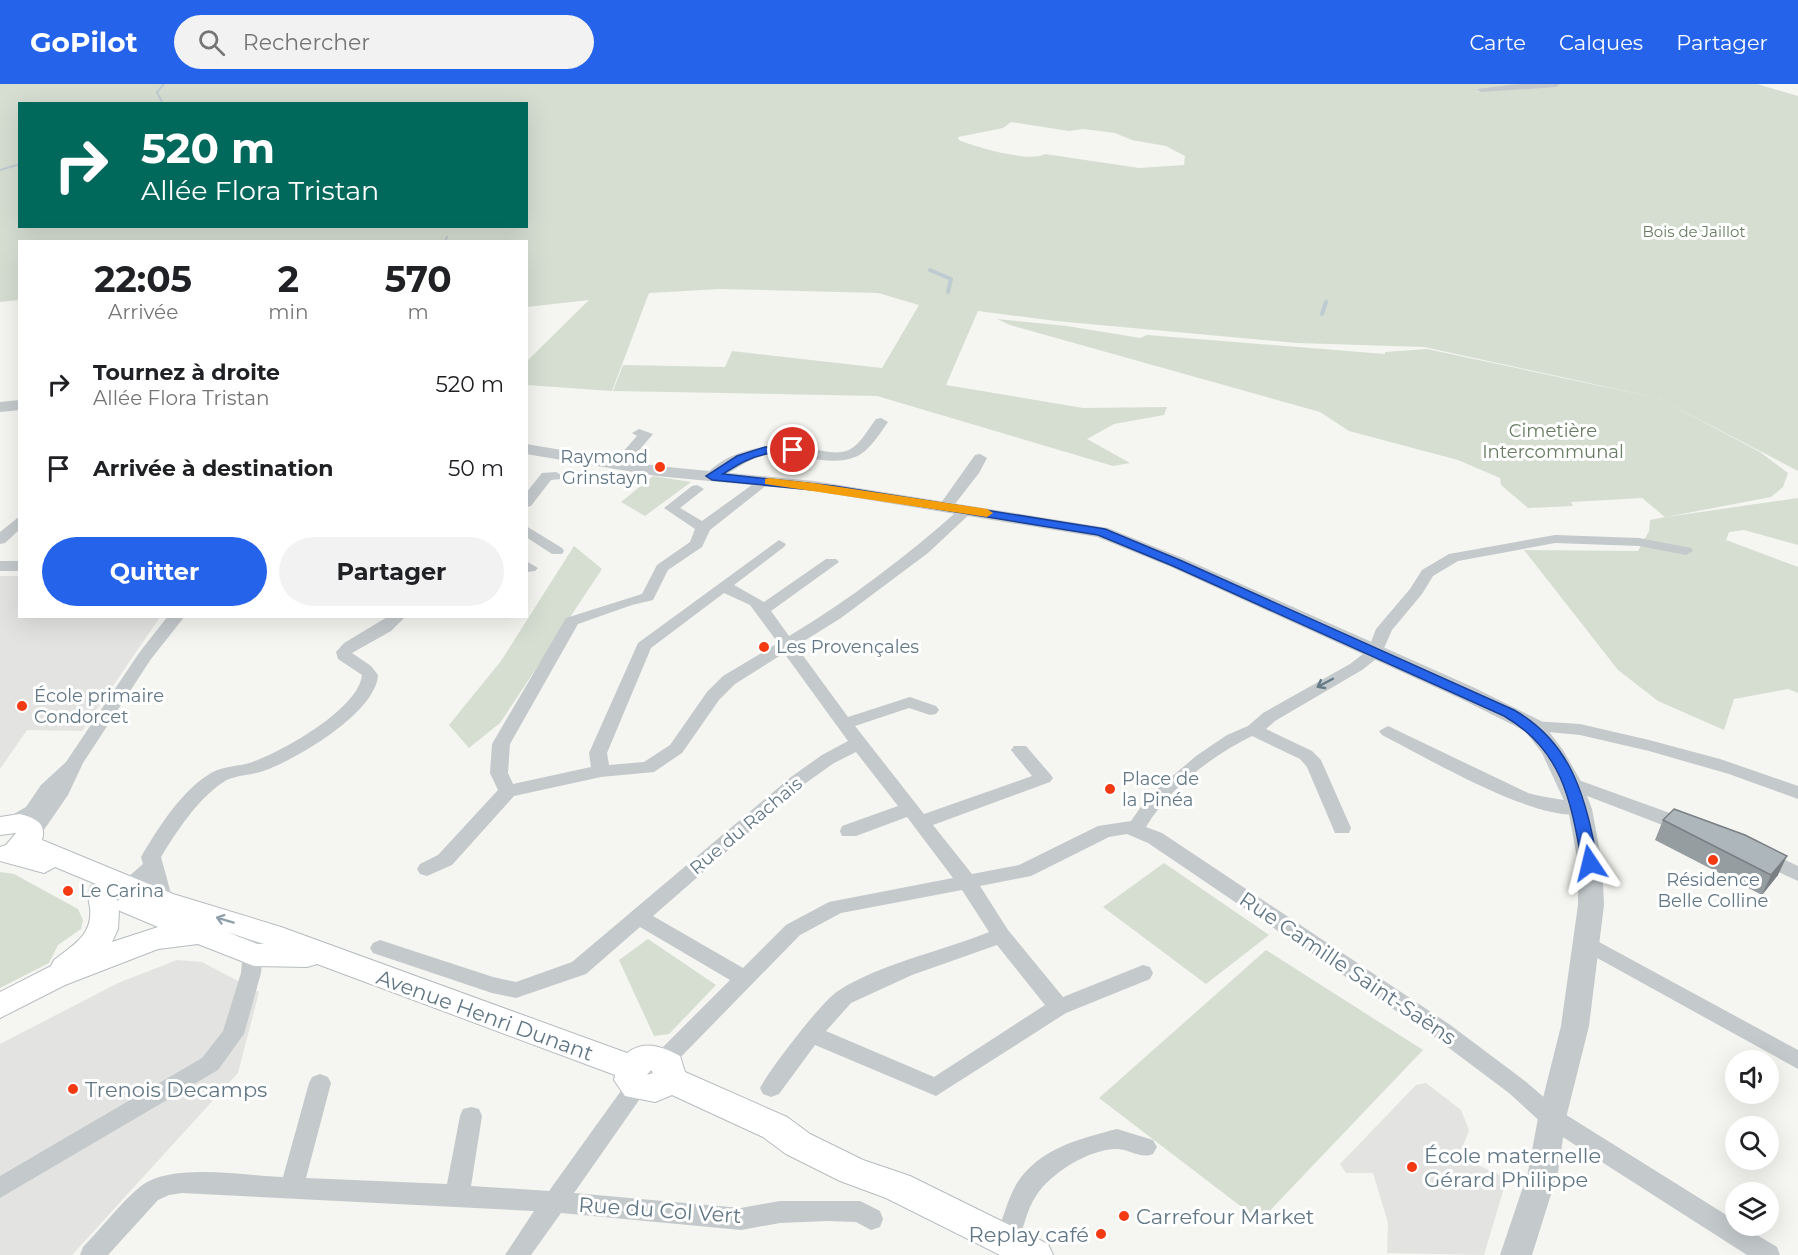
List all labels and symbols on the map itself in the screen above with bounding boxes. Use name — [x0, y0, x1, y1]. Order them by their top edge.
park label: Bois de Jaillot — [1642, 222, 1746, 241]
park label: Cimetière Intercommunal — [1482, 420, 1624, 463]
pin — [767, 424, 818, 475]
place label: Raymond Grinstayn — [560, 446, 648, 489]
marker: Raymond Grinstayn — [653, 460, 667, 474]
place label: Les Provençales — [776, 636, 919, 658]
marker: Les Provençales — [757, 640, 771, 654]
one-way arrow — [1317, 677, 1334, 689]
place label: École primaire Condorcet — [34, 685, 164, 728]
marker: École primaire Condorcet — [15, 699, 29, 713]
place label: Place de la Pinéa — [1122, 768, 1199, 811]
street label: Rue du Rachais — [685, 773, 807, 879]
marker: Place de la Pinéa — [1103, 782, 1117, 796]
position arrow — [1558, 831, 1622, 895]
marker: Résidence Belle Colline — [1706, 853, 1720, 867]
place label: Résidence Belle Colline — [1658, 869, 1769, 912]
place label: Le Carina — [80, 880, 164, 902]
marker: Le Carina — [61, 884, 75, 898]
street label: Rue Camille Saint-Saëns — [1235, 886, 1461, 1050]
one-way arrow — [216, 914, 235, 925]
street label: Avenue Henri Dunant — [373, 964, 597, 1066]
place label: Trenois Decamps — [85, 1077, 267, 1102]
marker: Trenois Decamps — [66, 1082, 80, 1096]
place label: École maternelle Gérard Philippe — [1424, 1143, 1601, 1192]
marker: École maternelle Gérard Philippe — [1405, 1160, 1419, 1174]
street label: Rue du Col Vert — [578, 1192, 742, 1228]
place label: Carrefour Market — [1136, 1204, 1314, 1229]
marker: Carrefour Market — [1117, 1209, 1131, 1223]
place label: Replay café — [969, 1222, 1089, 1247]
marker: Replay café — [1094, 1227, 1108, 1241]

